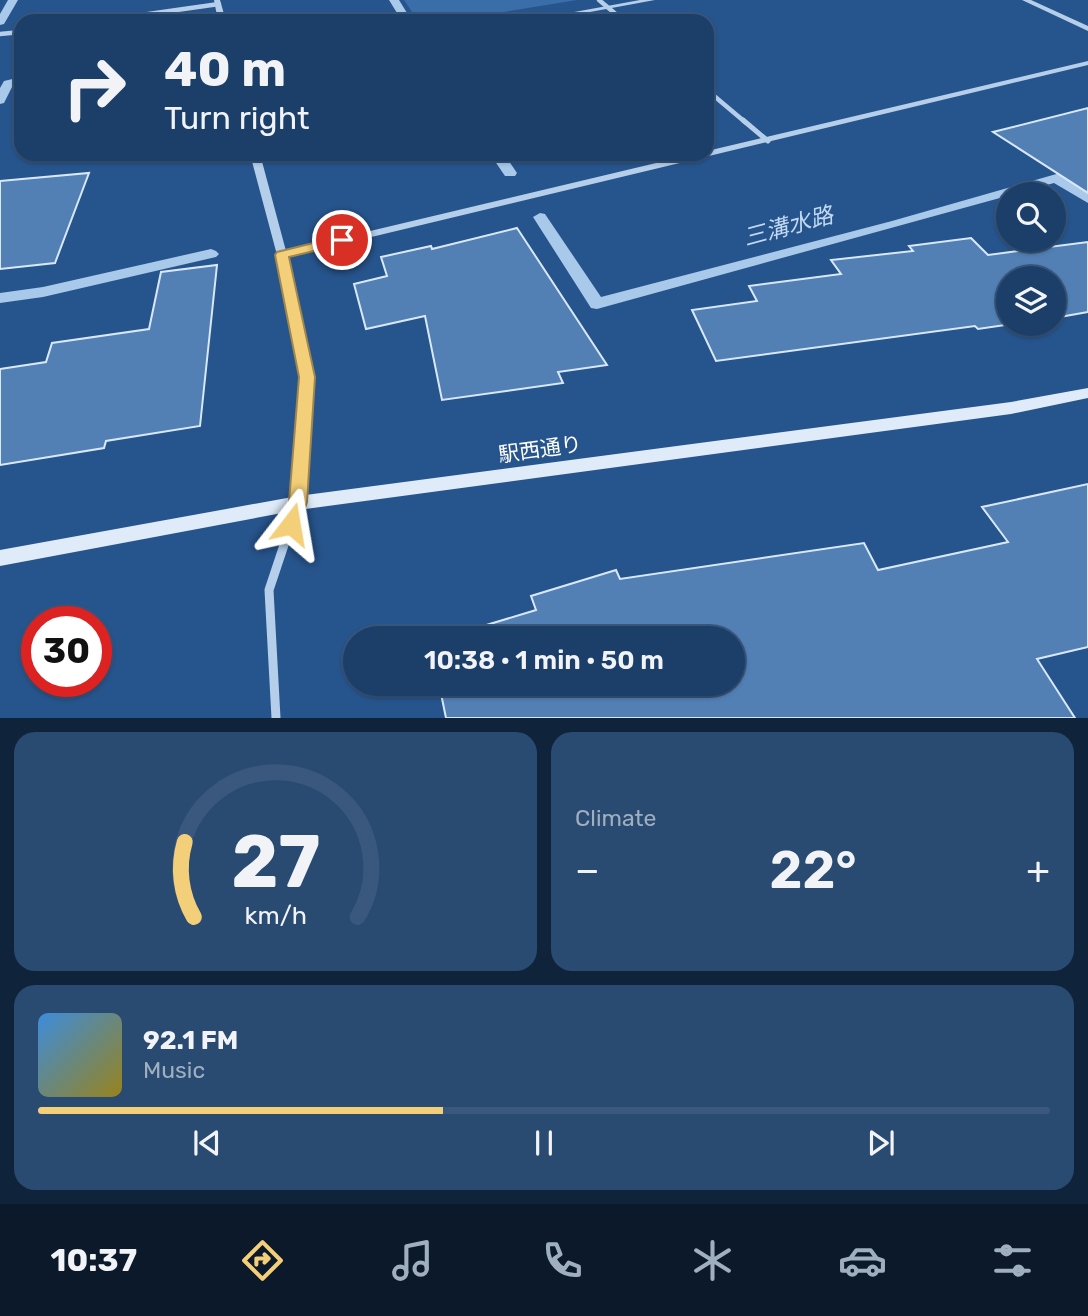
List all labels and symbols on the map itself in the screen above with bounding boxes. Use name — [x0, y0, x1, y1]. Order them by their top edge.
water label: 三溝水路 — [740, 200, 838, 251]
pin — [312, 210, 372, 270]
street label: 駅西通り — [497, 431, 583, 467]
position arrow — [254, 487, 328, 561]
speed limit sign: 30 — [21, 606, 112, 697]

